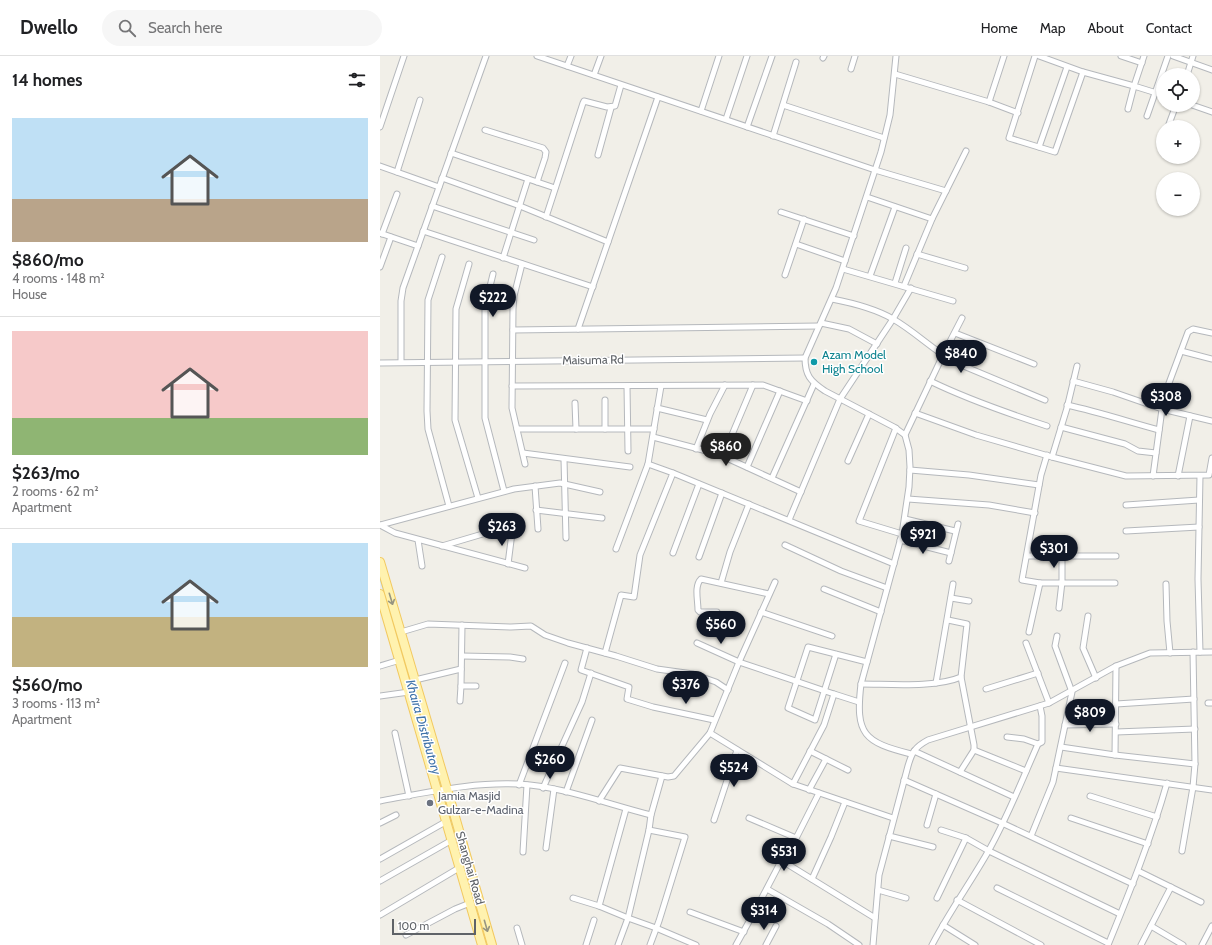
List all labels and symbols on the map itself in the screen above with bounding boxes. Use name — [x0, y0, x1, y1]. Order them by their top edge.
pin: $222 — [469, 284, 517, 318]
pin: $840 — [937, 340, 985, 374]
place label: Azam Model High School — [822, 347, 886, 376]
street label: Maisuma Rd — [562, 351, 624, 368]
marker: Azam Model High School — [809, 357, 819, 367]
pin: $308 — [1142, 383, 1190, 417]
pin: $860 — [702, 433, 750, 467]
pin: $263 — [478, 513, 526, 547]
pin: $921 — [899, 521, 947, 555]
pin: $301 — [1030, 535, 1078, 569]
one-way arrow — [388, 592, 395, 605]
pin: $560 — [697, 611, 745, 645]
pin: $376 — [662, 671, 710, 705]
water label: Khaira Distributory — [403, 678, 445, 777]
pin: $809 — [1066, 699, 1114, 733]
pin: $260 — [526, 746, 574, 780]
pin: $524 — [710, 754, 758, 788]
place label: Jamia Masjid Gulzar-e-Madina — [437, 788, 524, 817]
marker: Jamia Masjid Gulzar-e-Madina — [425, 798, 435, 808]
street label: Shanghai Road — [453, 830, 488, 906]
pin: $531 — [760, 838, 808, 872]
pin: $314 — [740, 897, 788, 931]
scale bar — [392, 917, 476, 936]
one-way arrow — [483, 919, 490, 932]

